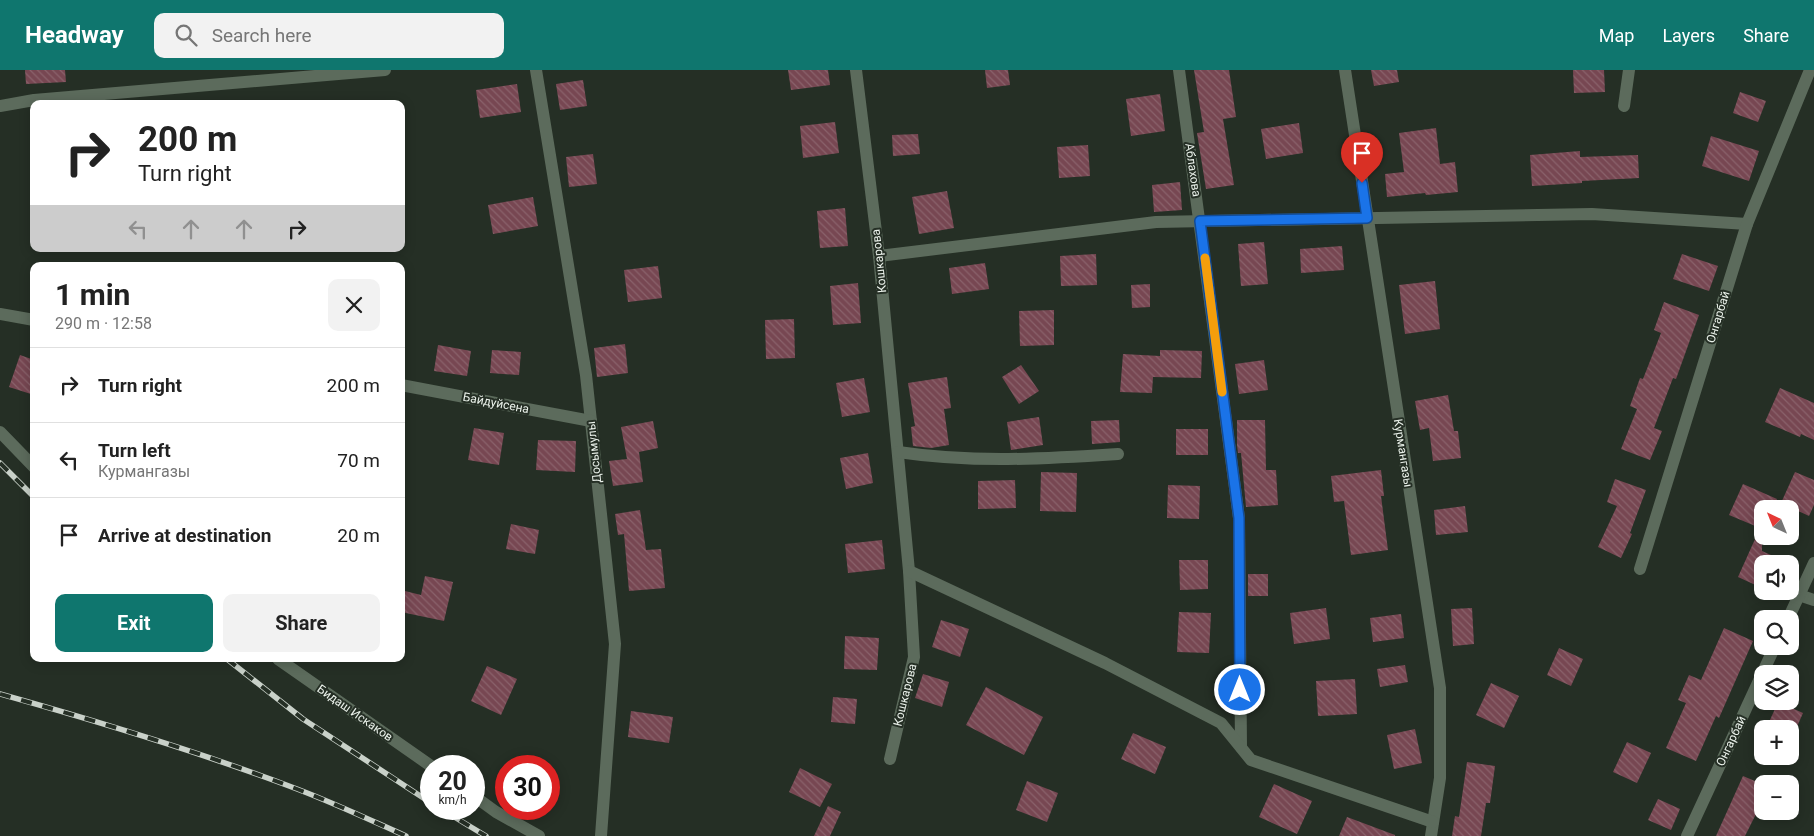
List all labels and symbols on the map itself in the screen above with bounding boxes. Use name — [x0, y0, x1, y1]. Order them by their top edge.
pin — [1341, 132, 1383, 183]
street label: Аблахова — [1182, 142, 1204, 198]
street label: Кошкарова — [869, 228, 889, 294]
street label: Онгарбай — [1703, 289, 1733, 345]
street label: Байдуйсена — [462, 390, 530, 416]
street label: Курмангазы — [1391, 418, 1415, 488]
street label: Досымулы — [584, 420, 604, 484]
north arrow — [1754, 500, 1799, 545]
street label: Кошкарова — [890, 662, 920, 728]
position arrow — [1213, 663, 1265, 715]
street label: Бидаш Искаков — [315, 682, 396, 744]
street label: Онгарбай — [1713, 714, 1749, 768]
speed limit sign: 30 — [495, 755, 560, 820]

